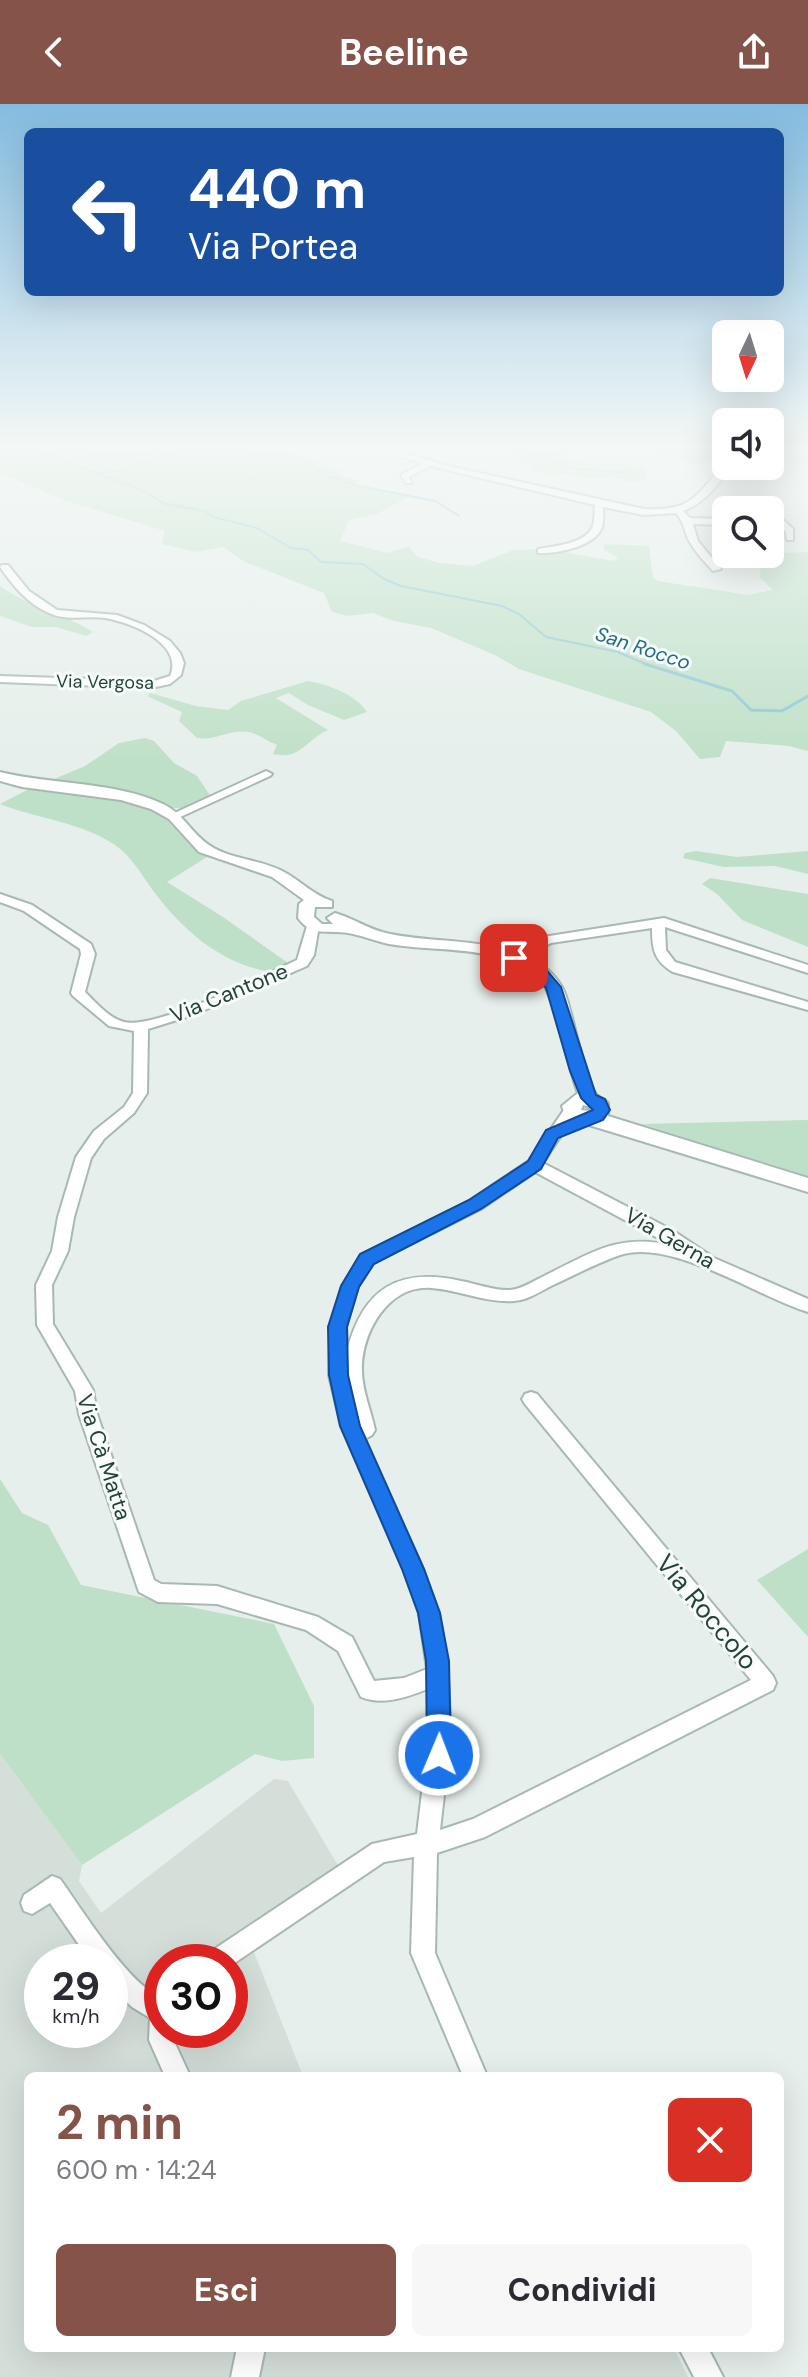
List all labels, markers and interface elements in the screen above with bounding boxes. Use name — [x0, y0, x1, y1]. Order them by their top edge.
text: Beeline — [339, 29, 469, 76]
icon: back — [32, 30, 76, 74]
icon: share — [732, 30, 776, 74]
text: 440 m — [188, 152, 366, 225]
icon: left — [56, 160, 160, 264]
text: Via Portea — [188, 223, 358, 270]
north arrow — [712, 320, 784, 392]
map controls — [712, 320, 784, 568]
button: sound — [712, 408, 784, 480]
button: search — [712, 496, 784, 568]
water label: San Rocco — [592, 620, 694, 676]
street label: Via Vergosa — [56, 669, 154, 695]
pin — [480, 924, 548, 992]
icon: arrive — [492, 936, 536, 980]
street label: Via Cantone — [166, 956, 292, 1030]
street label: Via Gerna — [620, 1201, 720, 1275]
street label: Via Cà Matta — [70, 1390, 138, 1524]
street label: Via Roccolo — [649, 1547, 765, 1677]
position arrow — [397, 1713, 481, 1797]
speed limit sign: 30 — [144, 1944, 248, 2048]
text: 29 — [52, 1960, 100, 2012]
text: km/h — [52, 2003, 100, 2029]
text: 2 min — [56, 2091, 183, 2154]
button: close — [668, 2098, 752, 2182]
text: 600 m · 14:24 — [56, 2153, 216, 2187]
button: Esci — [56, 2244, 396, 2336]
button: Condividi — [412, 2244, 752, 2336]

